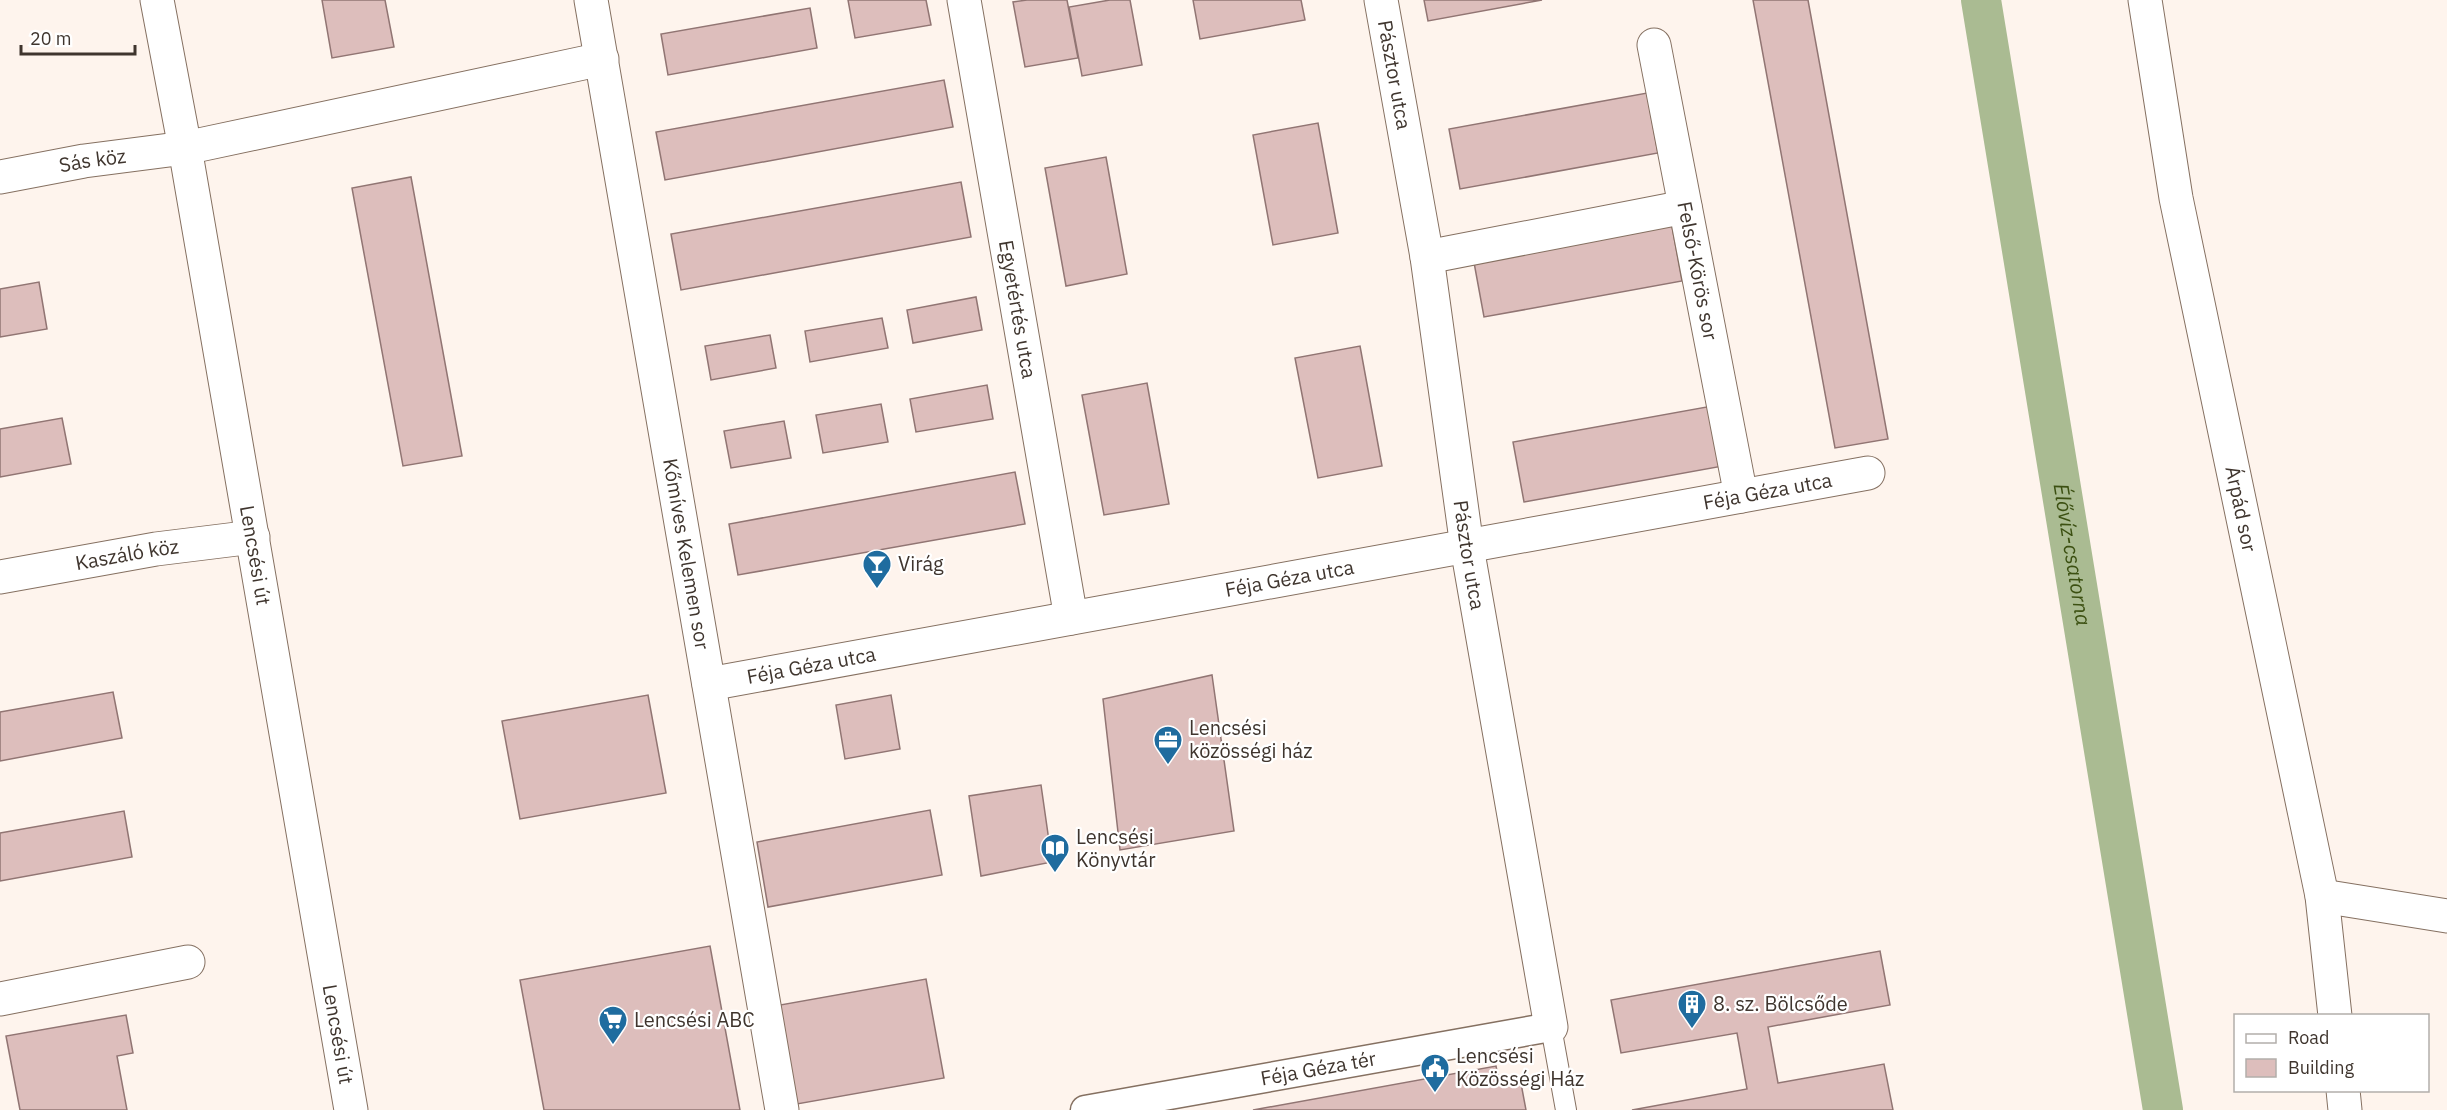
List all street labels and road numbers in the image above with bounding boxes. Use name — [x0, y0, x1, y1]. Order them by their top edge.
street label: Pásztor utca — [1372, 18, 1418, 132]
street label: Sás köz — [57, 142, 127, 178]
street label: Felső-Körös sor — [1671, 199, 1725, 342]
street label: Egyetértés utca — [993, 238, 1043, 381]
street label: Kőmíves Kelemen sor — [657, 456, 717, 651]
street label: Árpád sor — [2219, 463, 2264, 554]
street label: Féja Géza utca — [1701, 466, 1835, 516]
street label: Pásztor utca — [1448, 498, 1492, 612]
street label: Lencsési út — [234, 503, 278, 607]
street label: Kaszáló köz — [73, 532, 180, 576]
street label: Féja Géza utca — [1223, 553, 1356, 603]
street label: Féja Géza utca — [745, 640, 878, 690]
street label: Lencsési út — [317, 982, 360, 1086]
street label: Féja Géza tér — [1258, 1044, 1378, 1091]

